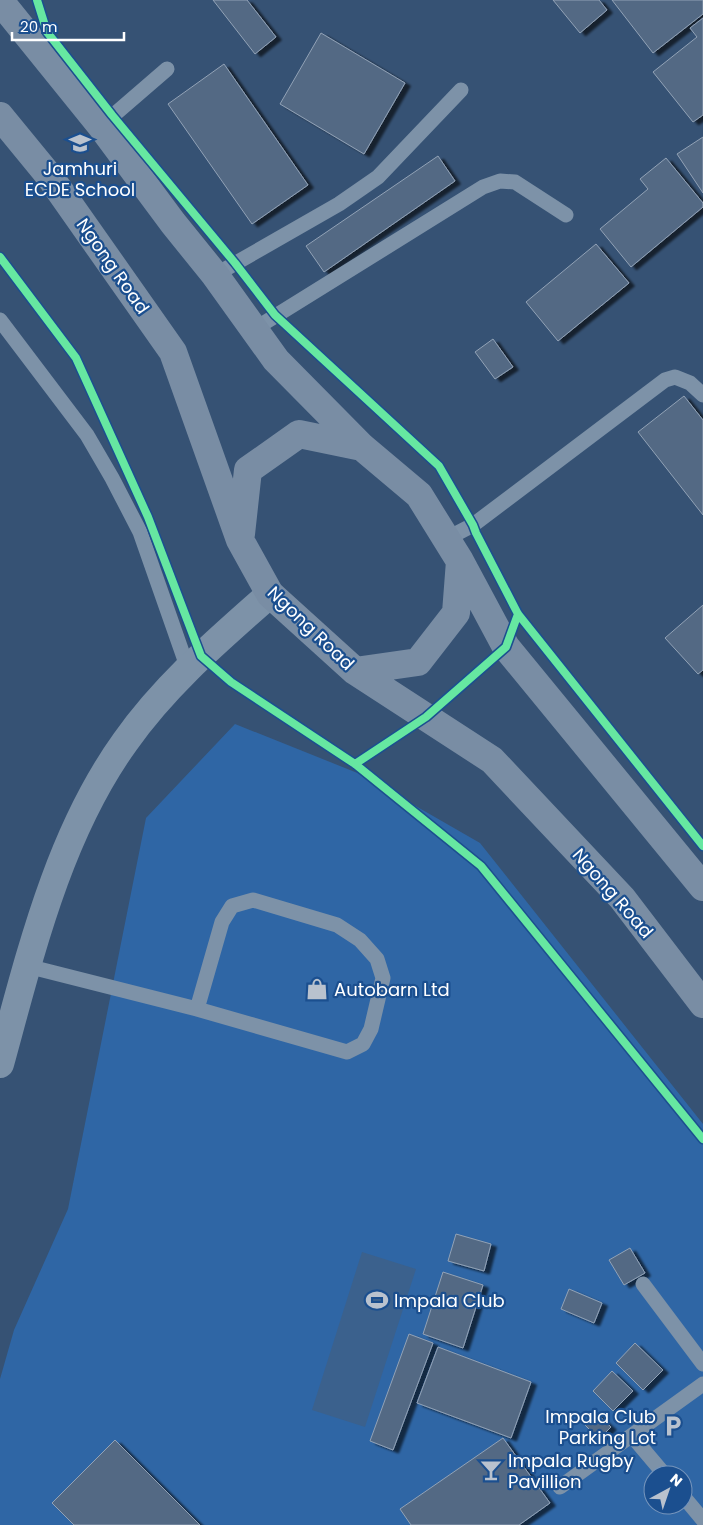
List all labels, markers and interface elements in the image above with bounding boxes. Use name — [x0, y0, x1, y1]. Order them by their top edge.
scale bar — [12, 10, 125, 42]
text: 20 m — [20, 16, 58, 37]
school or university icon: Jamhuri ECDE School — [67, 130, 93, 156]
place label: Jamhuri ECDE School — [25, 156, 135, 202]
street label: Ngong Road — [71, 213, 155, 319]
street label: Ngong Road — [262, 580, 360, 676]
street label: Ngong Road — [567, 843, 659, 943]
shop icon: Autobarn Ltd — [304, 976, 330, 1002]
place label: Autobarn Ltd — [334, 977, 450, 1002]
sports icon: Impala Club — [364, 1287, 390, 1313]
place label: Impala Club — [394, 1288, 505, 1313]
place label: Impala Club Parking Lot — [545, 1404, 656, 1450]
parking icon: Impala Club Parking Lot — [660, 1413, 686, 1439]
place label: Impala Rugby Pavillion — [508, 1448, 634, 1494]
bar icon: Impala Rugby Pavillion — [478, 1457, 504, 1483]
north arrow — [643, 1465, 693, 1515]
text: N — [666, 1469, 687, 1491]

